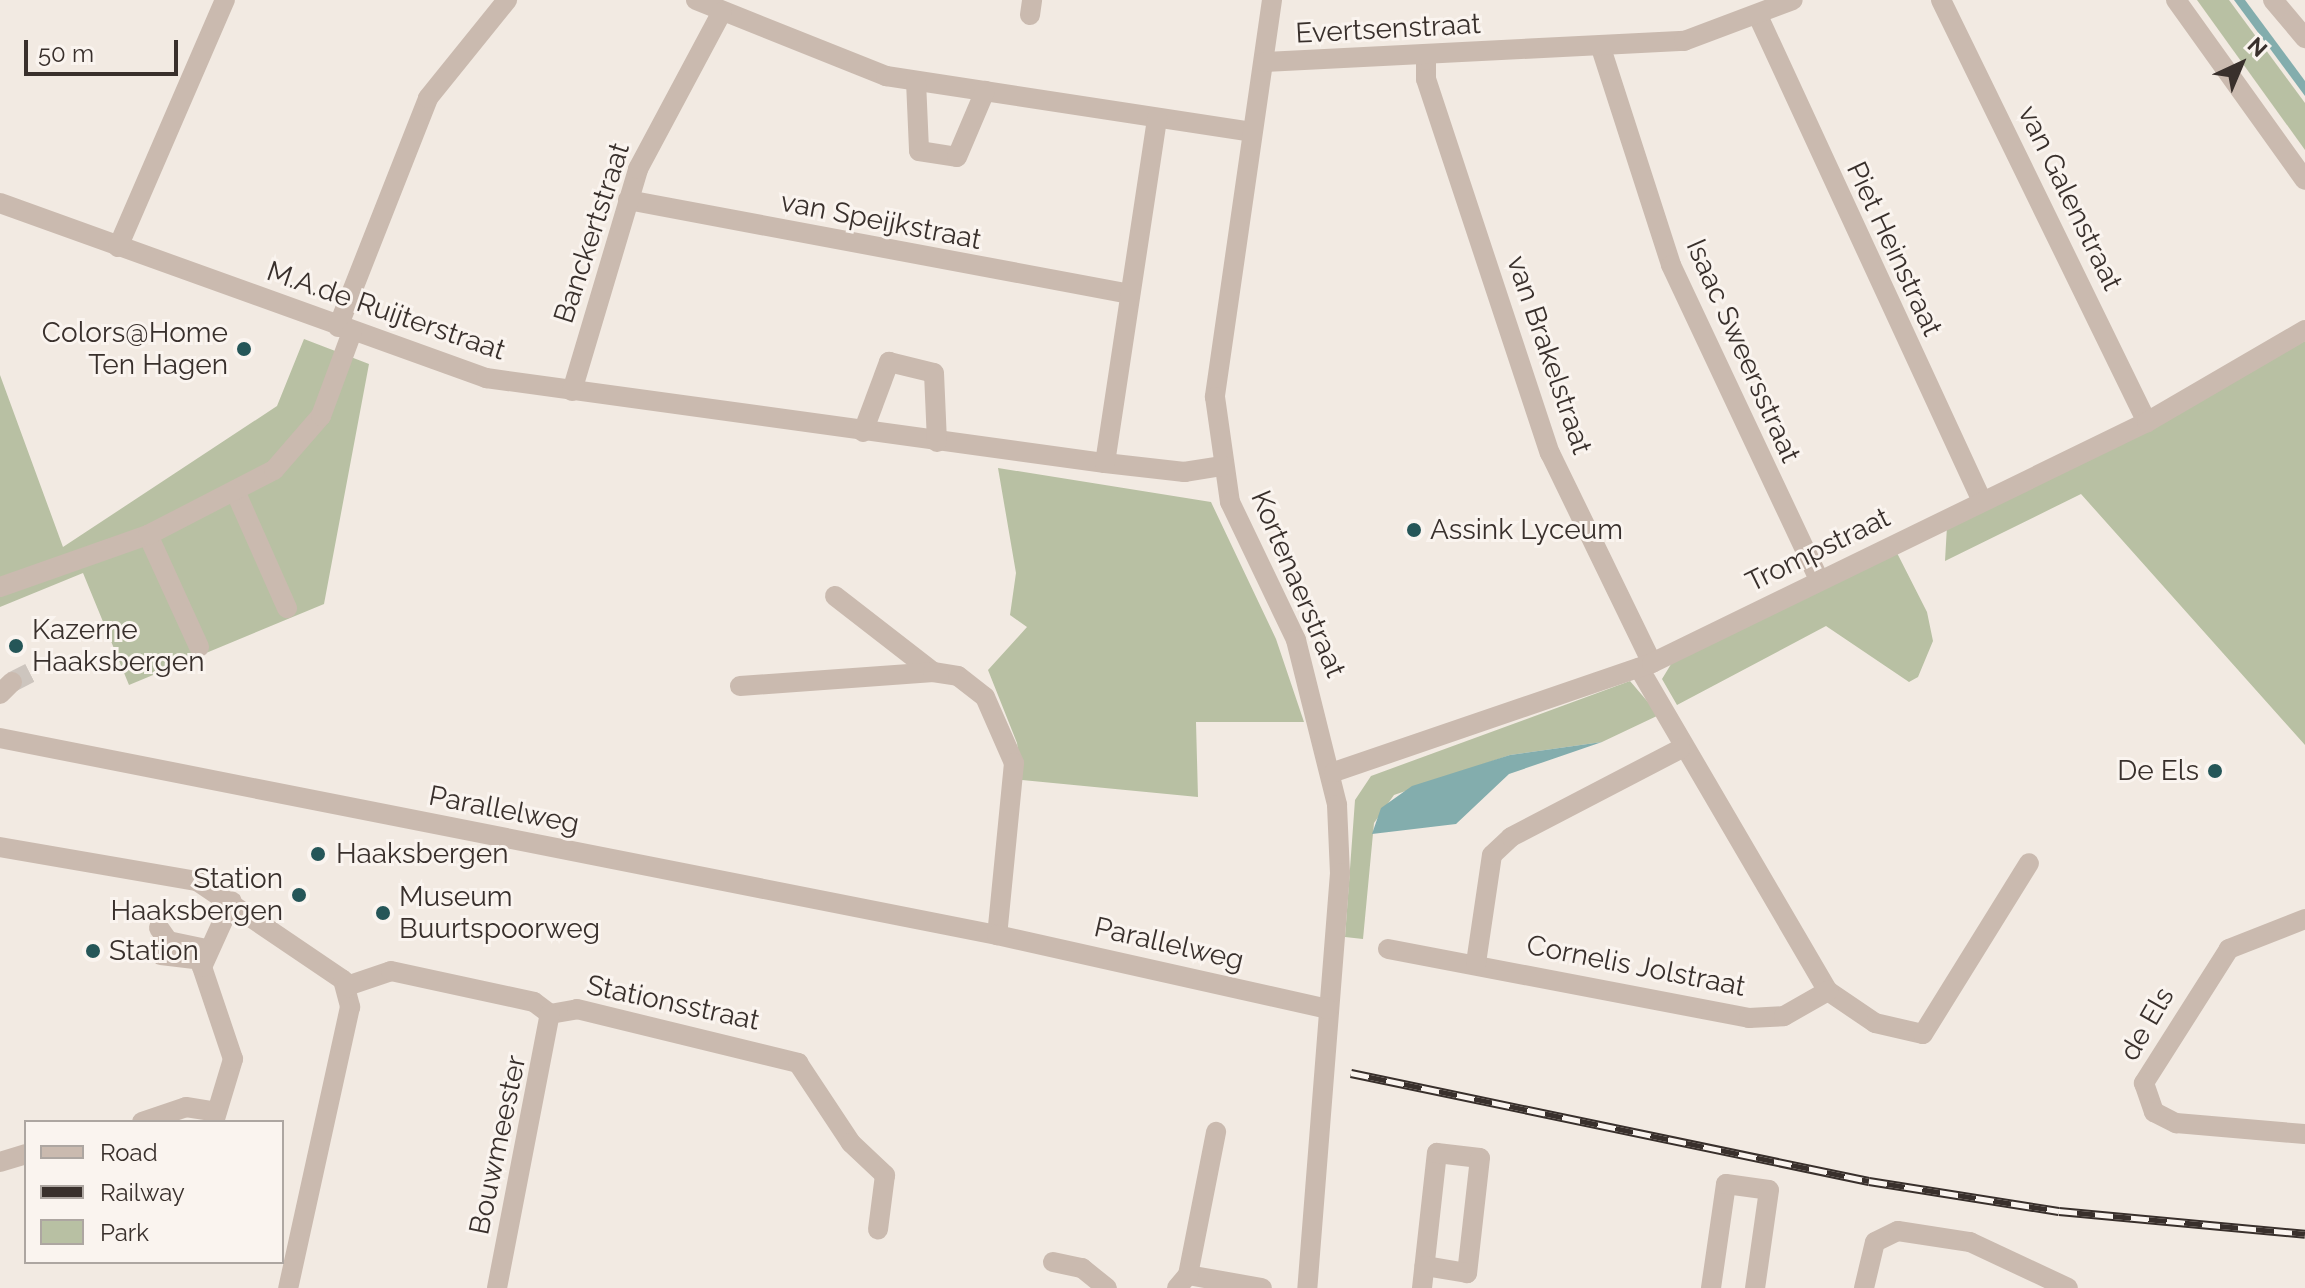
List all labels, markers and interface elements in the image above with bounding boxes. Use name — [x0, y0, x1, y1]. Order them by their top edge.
street label: Evertsenstraat — [1295, 7, 1481, 51]
scale bar — [28, 24, 182, 74]
north arrow — [2201, 24, 2281, 104]
text: N — [2243, 32, 2273, 62]
text: 50 m — [38, 39, 94, 68]
street label: van Galenstraat — [2011, 100, 2129, 296]
street label: Banckertstraat — [547, 139, 637, 327]
street label: Piet Heinstraat — [1839, 157, 1949, 341]
street label: van Speijkstraat — [778, 185, 984, 257]
street label: Isaac Sweersstraat — [1679, 234, 1807, 468]
street label: van Brakelstraat — [1499, 251, 1599, 459]
street label: M.A.de Ruijterstraat — [262, 254, 510, 368]
place label: Colors@Home Ten Hagen — [42, 316, 228, 382]
marker: Colors@Home Ten Hagen — [235, 340, 253, 358]
street label: Kortenaerstraat — [1244, 486, 1352, 682]
street label: Trompstraat — [1740, 501, 1896, 599]
place label: Assink Lyceum — [1430, 513, 1623, 547]
marker: Assink Lyceum — [1405, 521, 1423, 539]
place label: Kazerne Haaksbergen — [32, 613, 205, 679]
marker: Kazerne Haaksbergen — [7, 637, 25, 655]
place label: De Els — [2117, 754, 2199, 788]
marker: De Els — [2206, 762, 2224, 780]
street label: Parallelweg — [426, 779, 582, 841]
place label: Haaksbergen — [336, 837, 509, 871]
marker: Haaksbergen — [307, 843, 329, 865]
place label: Station Haaksbergen — [110, 862, 283, 928]
place label: Museum Buurtspoorweg — [399, 880, 600, 946]
marker: Station Haaksbergen — [290, 886, 308, 904]
marker: Museum Buurtspoorweg — [374, 904, 392, 922]
street label: Parallelweg — [1091, 910, 1247, 978]
street label: Cornelis Jolstraat — [1523, 928, 1749, 1004]
place label: Station — [109, 934, 199, 968]
marker: Station — [84, 942, 102, 960]
street label: Stationsstraat — [584, 968, 762, 1038]
street label: de Els — [2113, 981, 2181, 1067]
street label: Bouwmeester — [463, 1052, 533, 1238]
legend — [24, 1120, 284, 1264]
text: Road — [100, 1138, 158, 1167]
text: Railway — [100, 1178, 185, 1207]
text: Park — [100, 1218, 149, 1247]

